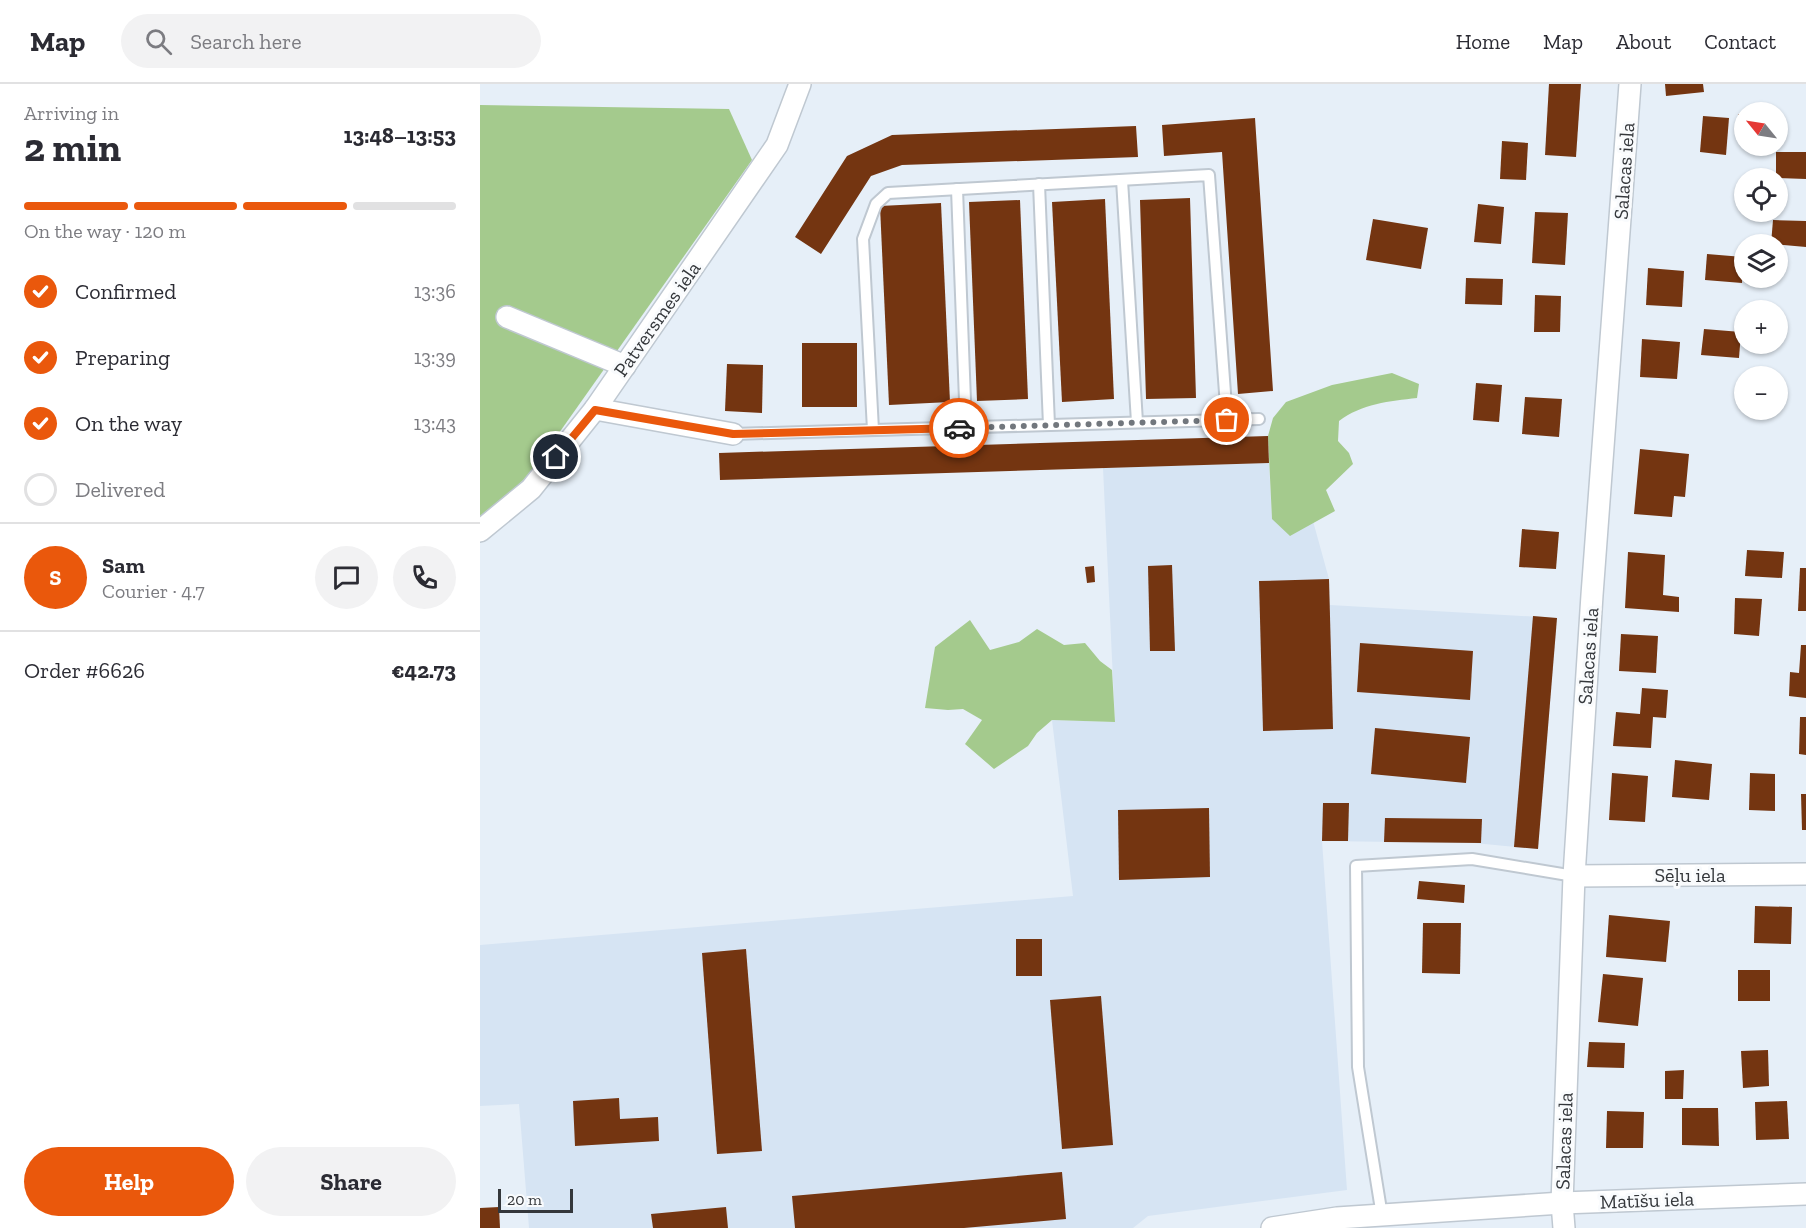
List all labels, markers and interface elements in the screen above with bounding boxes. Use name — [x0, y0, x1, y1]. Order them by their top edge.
search box — [121, 14, 541, 68]
text: Map — [30, 25, 85, 58]
icon: search — [142, 25, 175, 58]
text: Search here — [190, 28, 302, 55]
text: Home — [1456, 29, 1510, 54]
text: Map — [1543, 29, 1583, 54]
text: About — [1616, 29, 1671, 54]
text: Contact — [1704, 29, 1776, 54]
text: Arriving in — [24, 101, 119, 125]
north arrow — [1734, 102, 1788, 156]
map controls — [1734, 102, 1788, 420]
street label: Salacas iela — [1609, 121, 1639, 220]
text: 13:48–13:53 — [344, 122, 456, 149]
text: 2 min — [24, 124, 121, 171]
button: locate — [1734, 168, 1788, 222]
text: On the way · 120 m — [24, 219, 186, 243]
button: layers — [1734, 234, 1788, 288]
street label: Patversmes iela — [609, 257, 706, 381]
icon: check — [24, 275, 57, 308]
text: Confirmed — [75, 278, 176, 305]
text: 13:36 — [414, 279, 456, 303]
button: + — [1734, 300, 1788, 354]
icon: check — [24, 341, 57, 374]
text: Preparing — [75, 344, 170, 371]
text: 13:39 — [414, 345, 456, 369]
button: − — [1734, 366, 1788, 420]
pin — [1201, 394, 1252, 445]
courier — [929, 398, 989, 458]
icon: bag — [1210, 403, 1243, 436]
icon: check — [24, 407, 57, 440]
text: On the way — [75, 410, 182, 437]
text: 13:43 — [413, 411, 456, 435]
icon: car — [943, 412, 976, 445]
pin — [530, 431, 581, 482]
icon: home — [539, 440, 572, 473]
text: Delivered — [75, 476, 165, 503]
button: chat — [315, 546, 378, 609]
button: phone — [393, 546, 456, 609]
text: Sam — [102, 552, 145, 579]
text: S — [49, 564, 62, 591]
text: Courier · 4.7 — [102, 579, 205, 603]
street label: Salacas iela — [1573, 606, 1603, 705]
text: Order #6626 — [24, 657, 145, 684]
text: €42.73 — [392, 657, 456, 684]
street label: Sēļu iela — [1654, 863, 1726, 887]
street label: Salacas iela — [1550, 1092, 1578, 1190]
button: Help — [24, 1147, 234, 1216]
button: Share — [246, 1147, 456, 1216]
scale bar — [498, 1186, 573, 1214]
street label: Matīšu iela — [1599, 1186, 1695, 1214]
text: 20 m — [507, 1190, 542, 1209]

